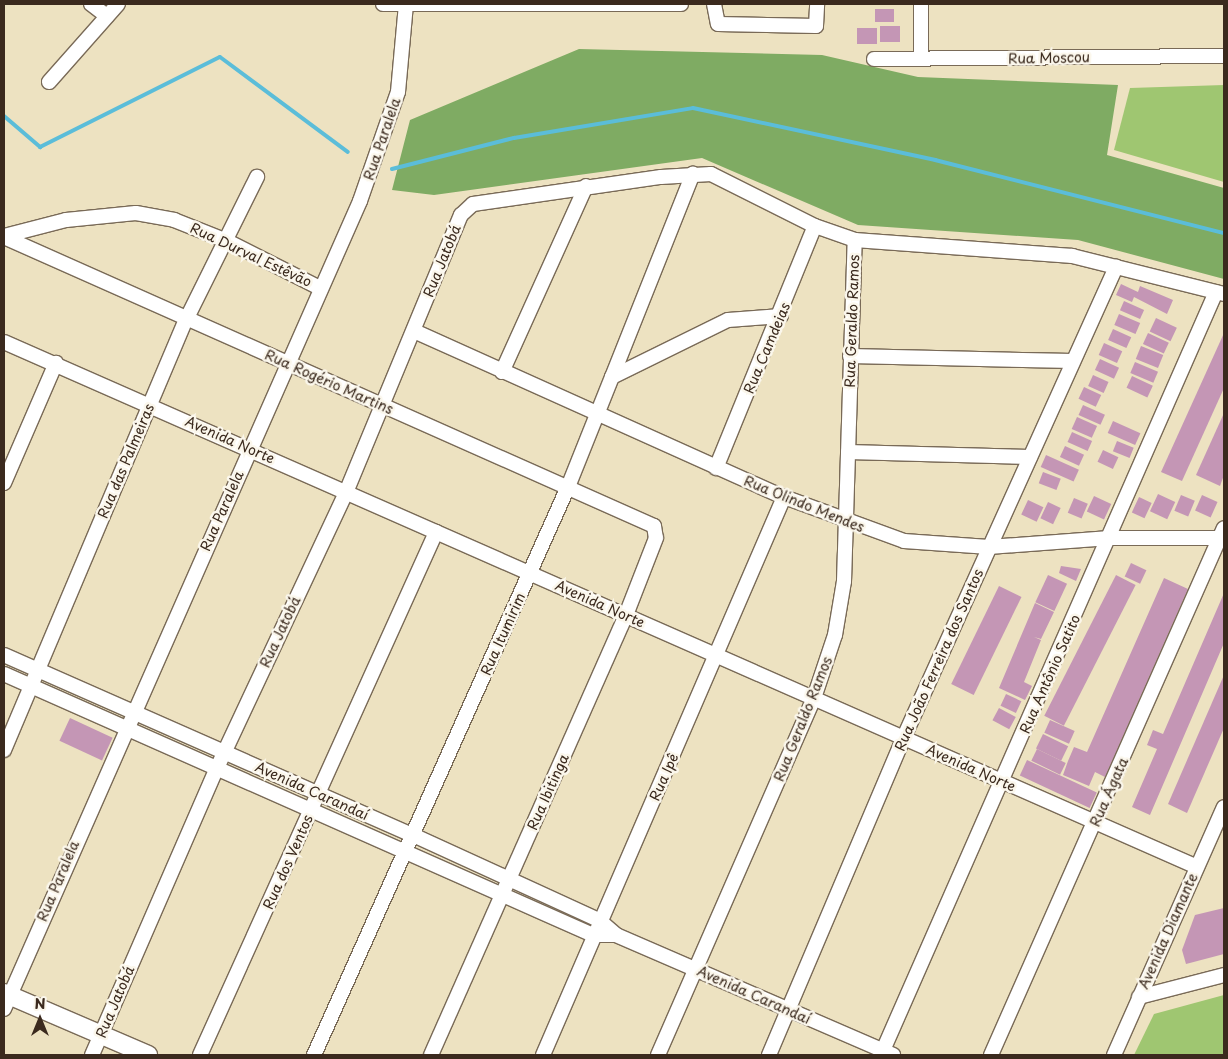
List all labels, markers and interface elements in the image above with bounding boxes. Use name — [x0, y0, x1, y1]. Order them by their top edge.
street label: Rua Moscou — [1008, 49, 1090, 67]
street label: Rua Paralela — [360, 96, 404, 182]
street label: Rua Durval Estêvão — [187, 219, 315, 291]
street label: Rua Jatobá — [420, 222, 464, 300]
street label: Rua Geraldo Ramos — [841, 254, 863, 388]
street label: Rua Camdeias — [740, 300, 794, 396]
street label: Rua Rogério Martins — [262, 346, 396, 418]
street label: Rua das Palmeiras — [94, 401, 158, 521]
street label: Avenida Norte — [183, 413, 277, 467]
street label: Rua Paralela — [197, 468, 247, 554]
street label: Rua Olindo Mendes — [741, 472, 867, 536]
street label: Rua João Ferreira dos Santos — [891, 566, 987, 754]
street label: Avenida Norte — [553, 577, 647, 631]
street label: Rua Itumirim — [477, 590, 529, 678]
street label: Rua Jatobá — [256, 593, 304, 671]
street label: Rua Antônio Satito — [1016, 611, 1084, 737]
street label: Rua Geraldo Ramos — [770, 654, 836, 784]
street label: Avenida Norte — [924, 741, 1018, 795]
street label: Rua Ipê — [646, 750, 682, 804]
street label: Rua Ibitinga — [523, 751, 573, 833]
street label: Rua Ágata — [1086, 755, 1132, 829]
street label: Avenida Carandaí — [253, 759, 371, 823]
street label: Rua dos Ventos — [259, 812, 317, 912]
street label: Rua Paralela — [33, 838, 83, 924]
street label: Avenida Diamante — [1135, 871, 1201, 991]
street label: Rua Jatobá — [92, 963, 138, 1041]
street label: Avenida Carandaí — [695, 963, 813, 1027]
text: N — [34, 993, 46, 1014]
north arrow — [15, 994, 65, 1044]

